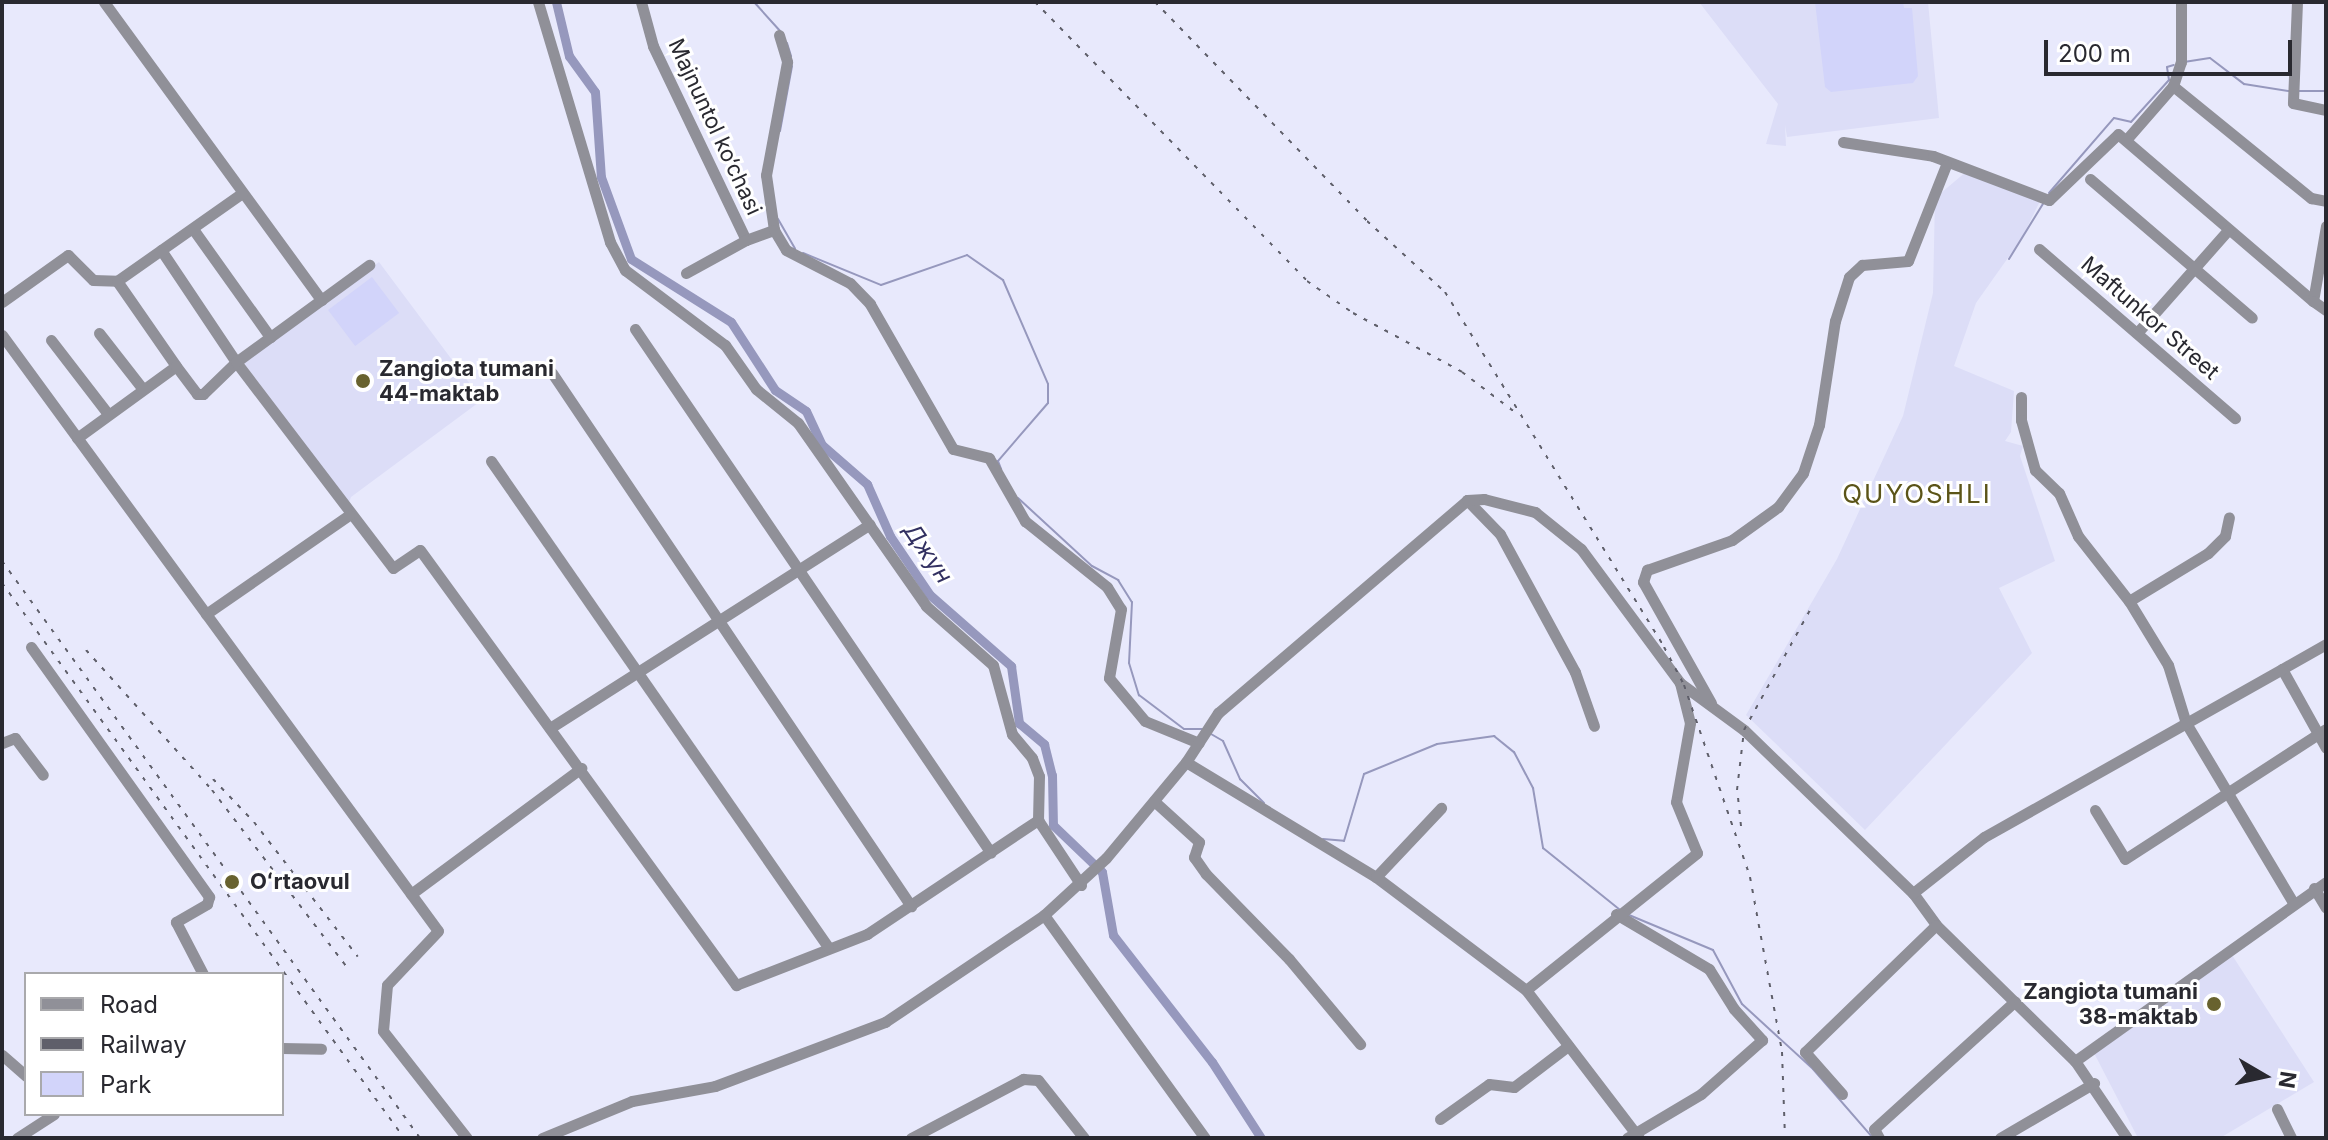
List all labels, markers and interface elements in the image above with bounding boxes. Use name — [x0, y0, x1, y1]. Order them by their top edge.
scale bar — [2048, 24, 2296, 74]
street label: Majnuntol ko‘chasi — [663, 35, 767, 219]
text: 200 m — [2058, 39, 2131, 68]
street label: Maftunkor Street — [2076, 251, 2224, 385]
place label: Zangiota tumani 44-maktab — [379, 355, 554, 406]
marker: Zangiota tumani 44-maktab — [354, 372, 372, 390]
district label: QUYOSHLI — [1842, 478, 1992, 510]
water label: Джун — [897, 517, 959, 589]
place label: Oʻrtaovul — [250, 869, 350, 895]
marker: Oʻrtaovul — [221, 871, 243, 893]
legend — [24, 972, 284, 1116]
place label: Zangiota tumani 38-maktab — [2023, 978, 2198, 1030]
text: Road — [100, 990, 158, 1019]
marker: Zangiota tumani 38-maktab — [2205, 995, 2223, 1013]
text: Railway — [100, 1030, 187, 1059]
north arrow — [2224, 1036, 2304, 1116]
text: N — [2274, 1069, 2302, 1090]
text: Park — [100, 1070, 151, 1099]

